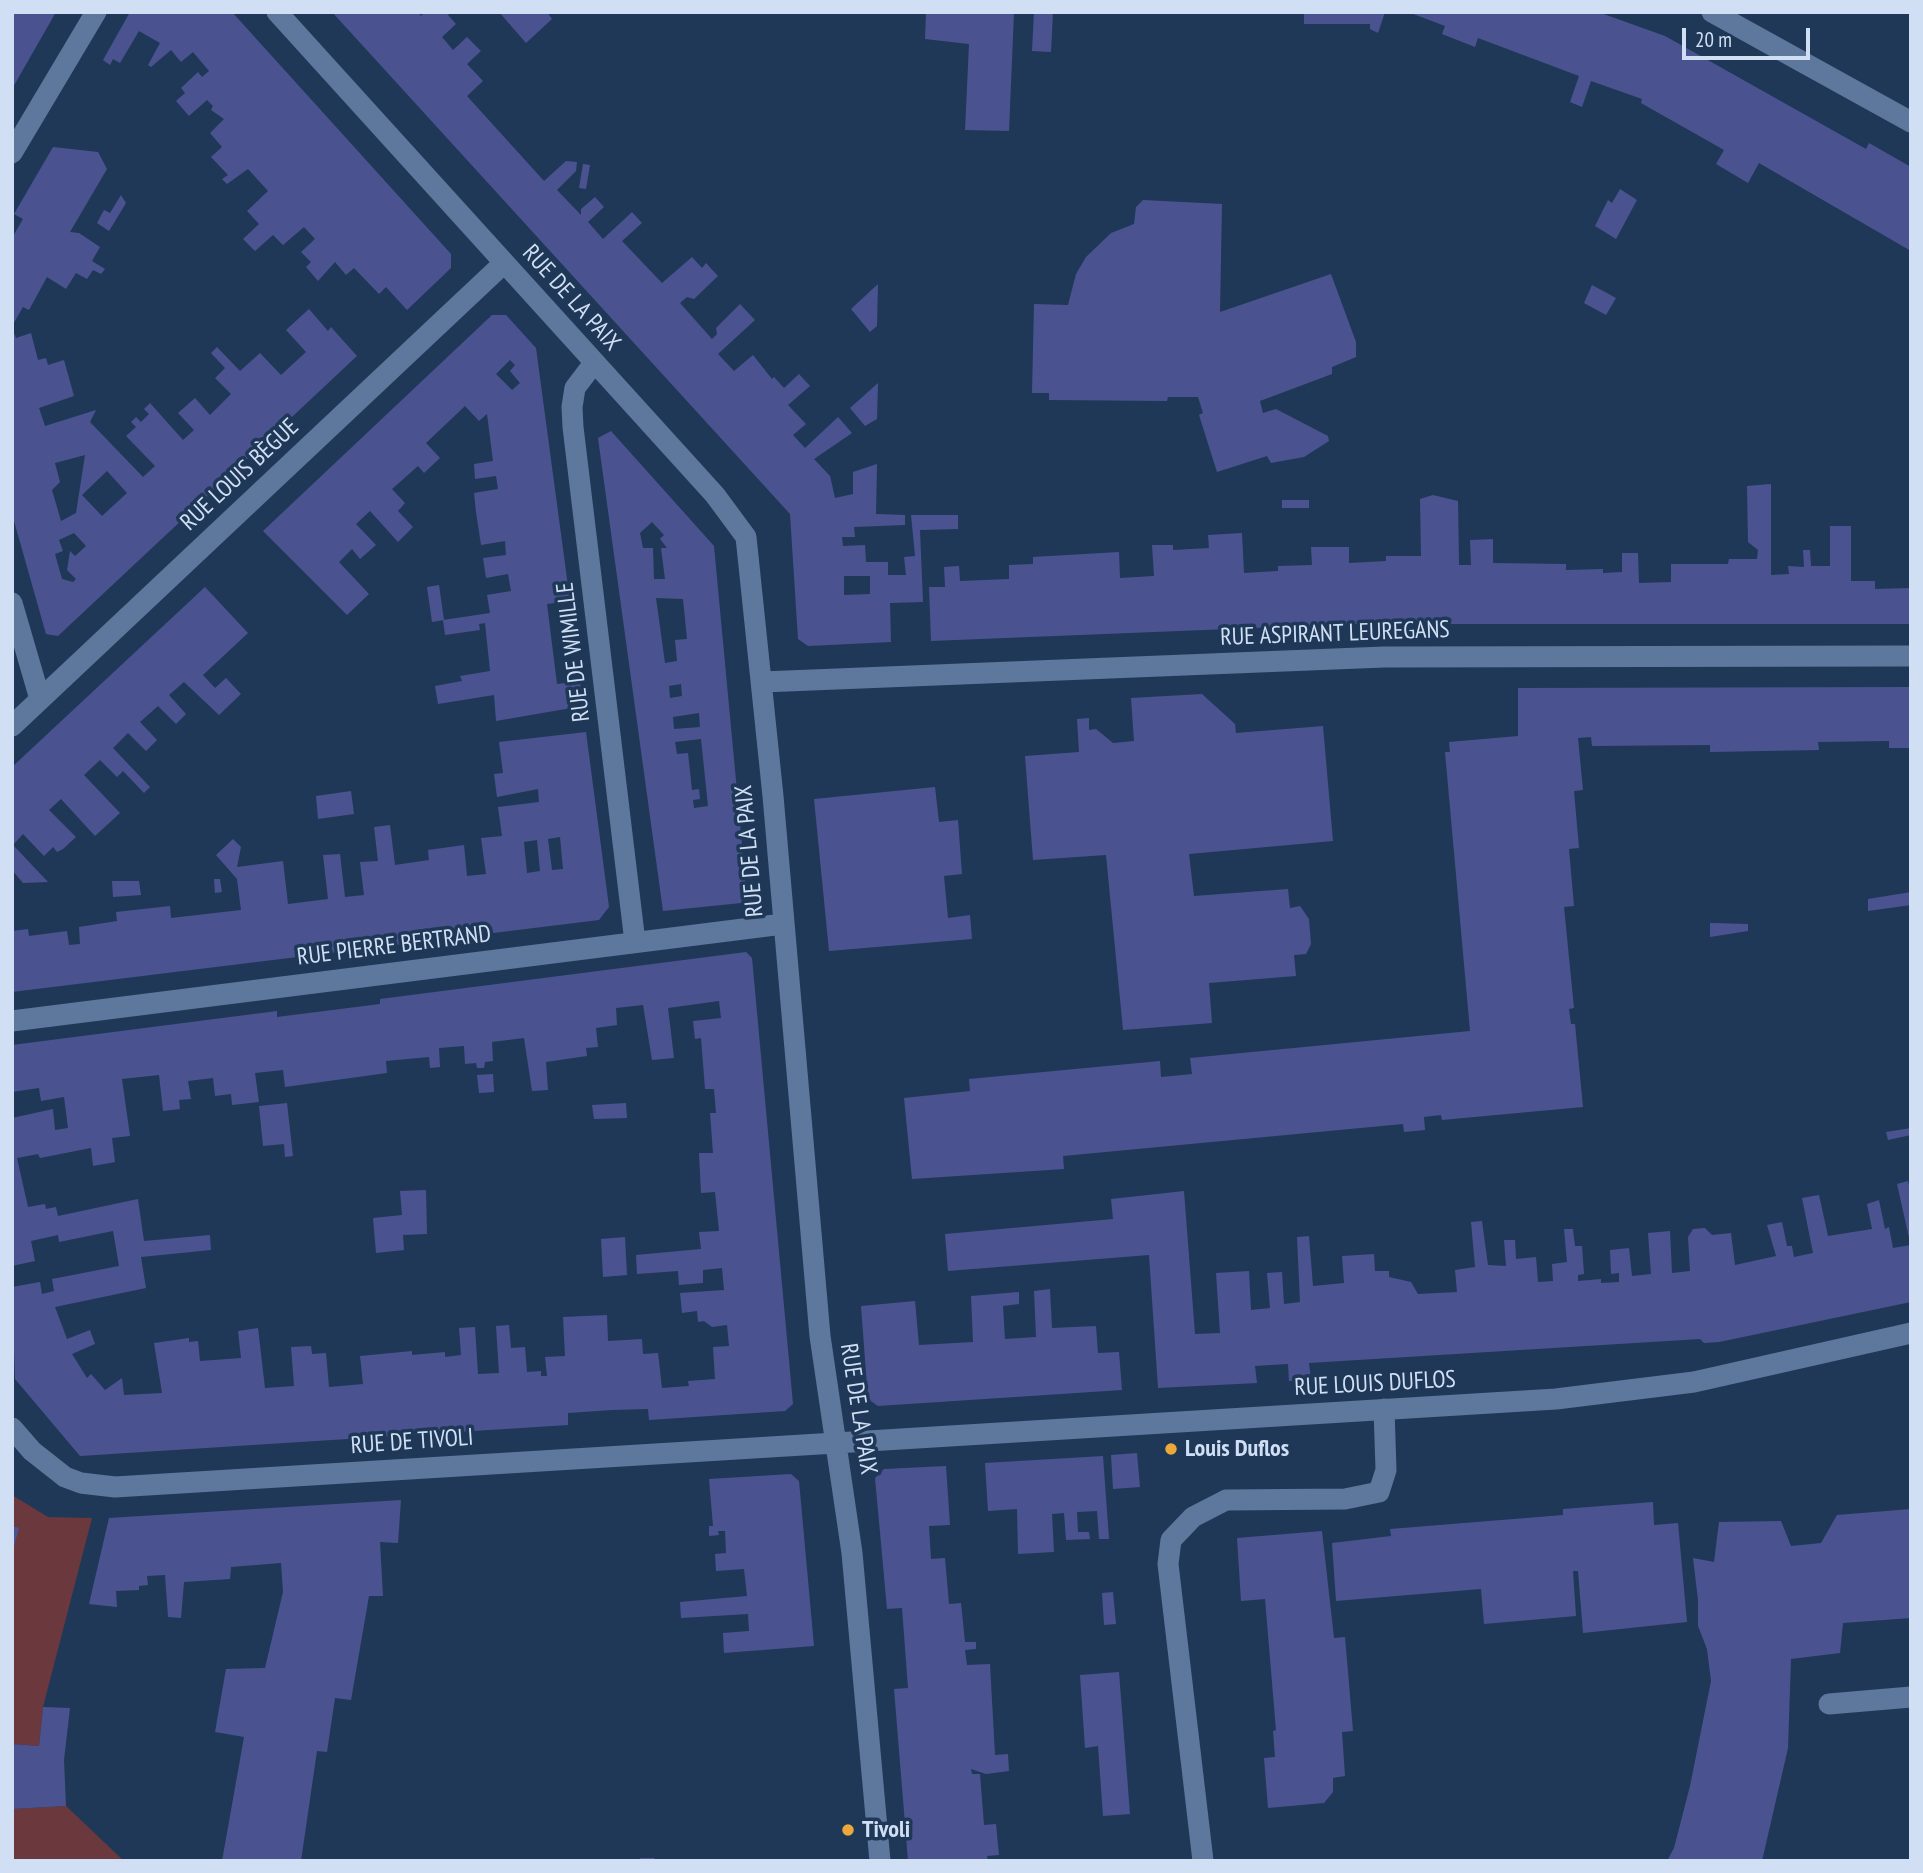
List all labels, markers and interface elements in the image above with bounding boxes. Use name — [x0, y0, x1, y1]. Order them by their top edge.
scale bar — [1685, 14, 1813, 58]
text: 20 m — [1695, 26, 1732, 53]
street label: RUE DE LA PAIX — [516, 239, 626, 357]
street label: RUE LOUIS BÈGUE — [175, 413, 305, 537]
street label: RUE DE WIMILLE — [551, 581, 597, 723]
street label: RUE ASPIRANT LEUREGANS — [1220, 616, 1450, 652]
street label: RUE DE LA PAIX — [730, 784, 770, 918]
street label: RUE PIERRE BERTRAND — [295, 920, 493, 972]
street label: RUE DE LA PAIX — [833, 1341, 883, 1477]
street label: RUE LOUIS DUFLOS — [1294, 1365, 1456, 1403]
street label: RUE DE TIVOLI — [350, 1423, 474, 1461]
place label: Louis Duflos — [1185, 1435, 1289, 1463]
marker: Louis Duflos — [1163, 1441, 1179, 1457]
place label: Tivoli — [862, 1816, 910, 1844]
marker: Tivoli — [840, 1822, 856, 1838]

